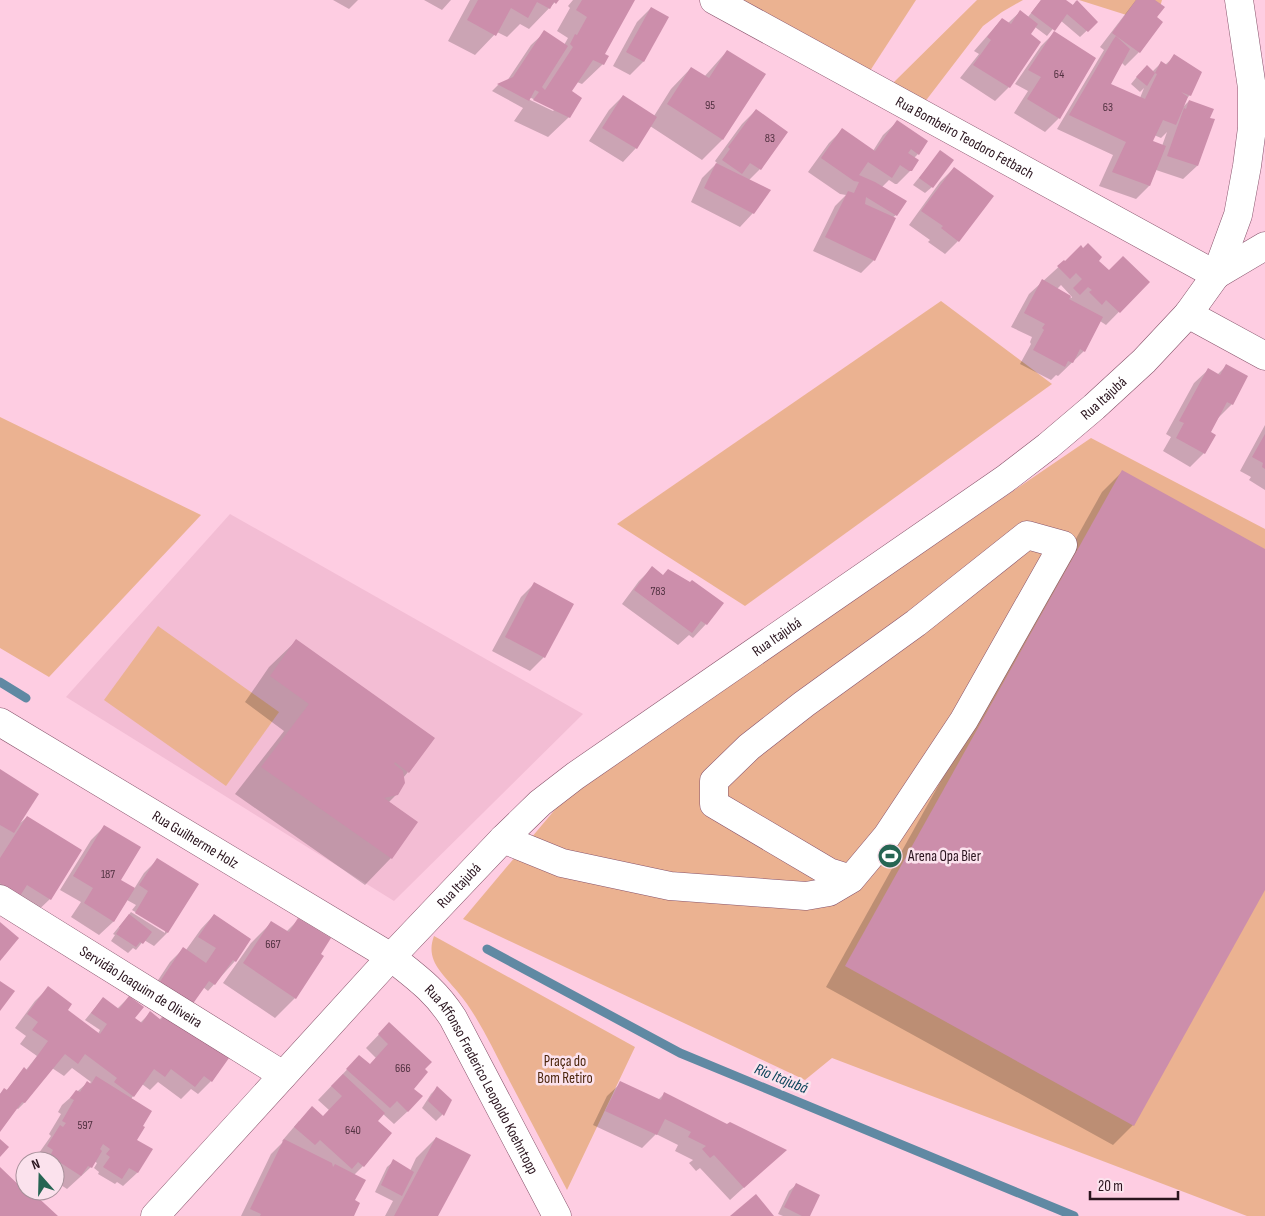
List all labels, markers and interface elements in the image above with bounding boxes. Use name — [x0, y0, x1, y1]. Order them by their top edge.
house number: 64 — [1054, 67, 1064, 82]
street label: Rua Bombeiro Teodoro Fetbach — [892, 92, 1037, 183]
house number: 95 — [705, 98, 715, 113]
house number: 63 — [1103, 100, 1113, 115]
house number: 83 — [765, 131, 775, 146]
street label: Rua Itajubá — [1077, 372, 1131, 424]
house number: 783 — [650, 584, 666, 599]
street label: Rua Itajubá — [748, 613, 805, 660]
street label: Rua Guilherme Holz — [149, 806, 243, 873]
sports icon: Arena Opa Bier — [877, 843, 903, 869]
place label: Arena Opa Bier — [907, 847, 982, 866]
street label: Rua Itajubá — [433, 859, 485, 912]
house number: 187 — [101, 867, 115, 882]
house number: 667 — [265, 937, 281, 952]
street label: Servidão Joaquim de Oliveira — [76, 941, 206, 1032]
street label: Rua Affonso Frederico Leopoldo Koehntopp — [421, 980, 543, 1177]
park label: Praça do Bom Retiro — [537, 1052, 593, 1088]
water label: Rio Itajubá — [752, 1060, 811, 1098]
house number: 666 — [395, 1061, 411, 1076]
house number: 597 — [78, 1118, 93, 1133]
house number: 640 — [345, 1123, 361, 1138]
north arrow — [15, 1151, 65, 1201]
text: N — [29, 1155, 42, 1174]
scale bar — [1090, 1168, 1178, 1200]
text: 20 m — [1098, 1177, 1123, 1196]

